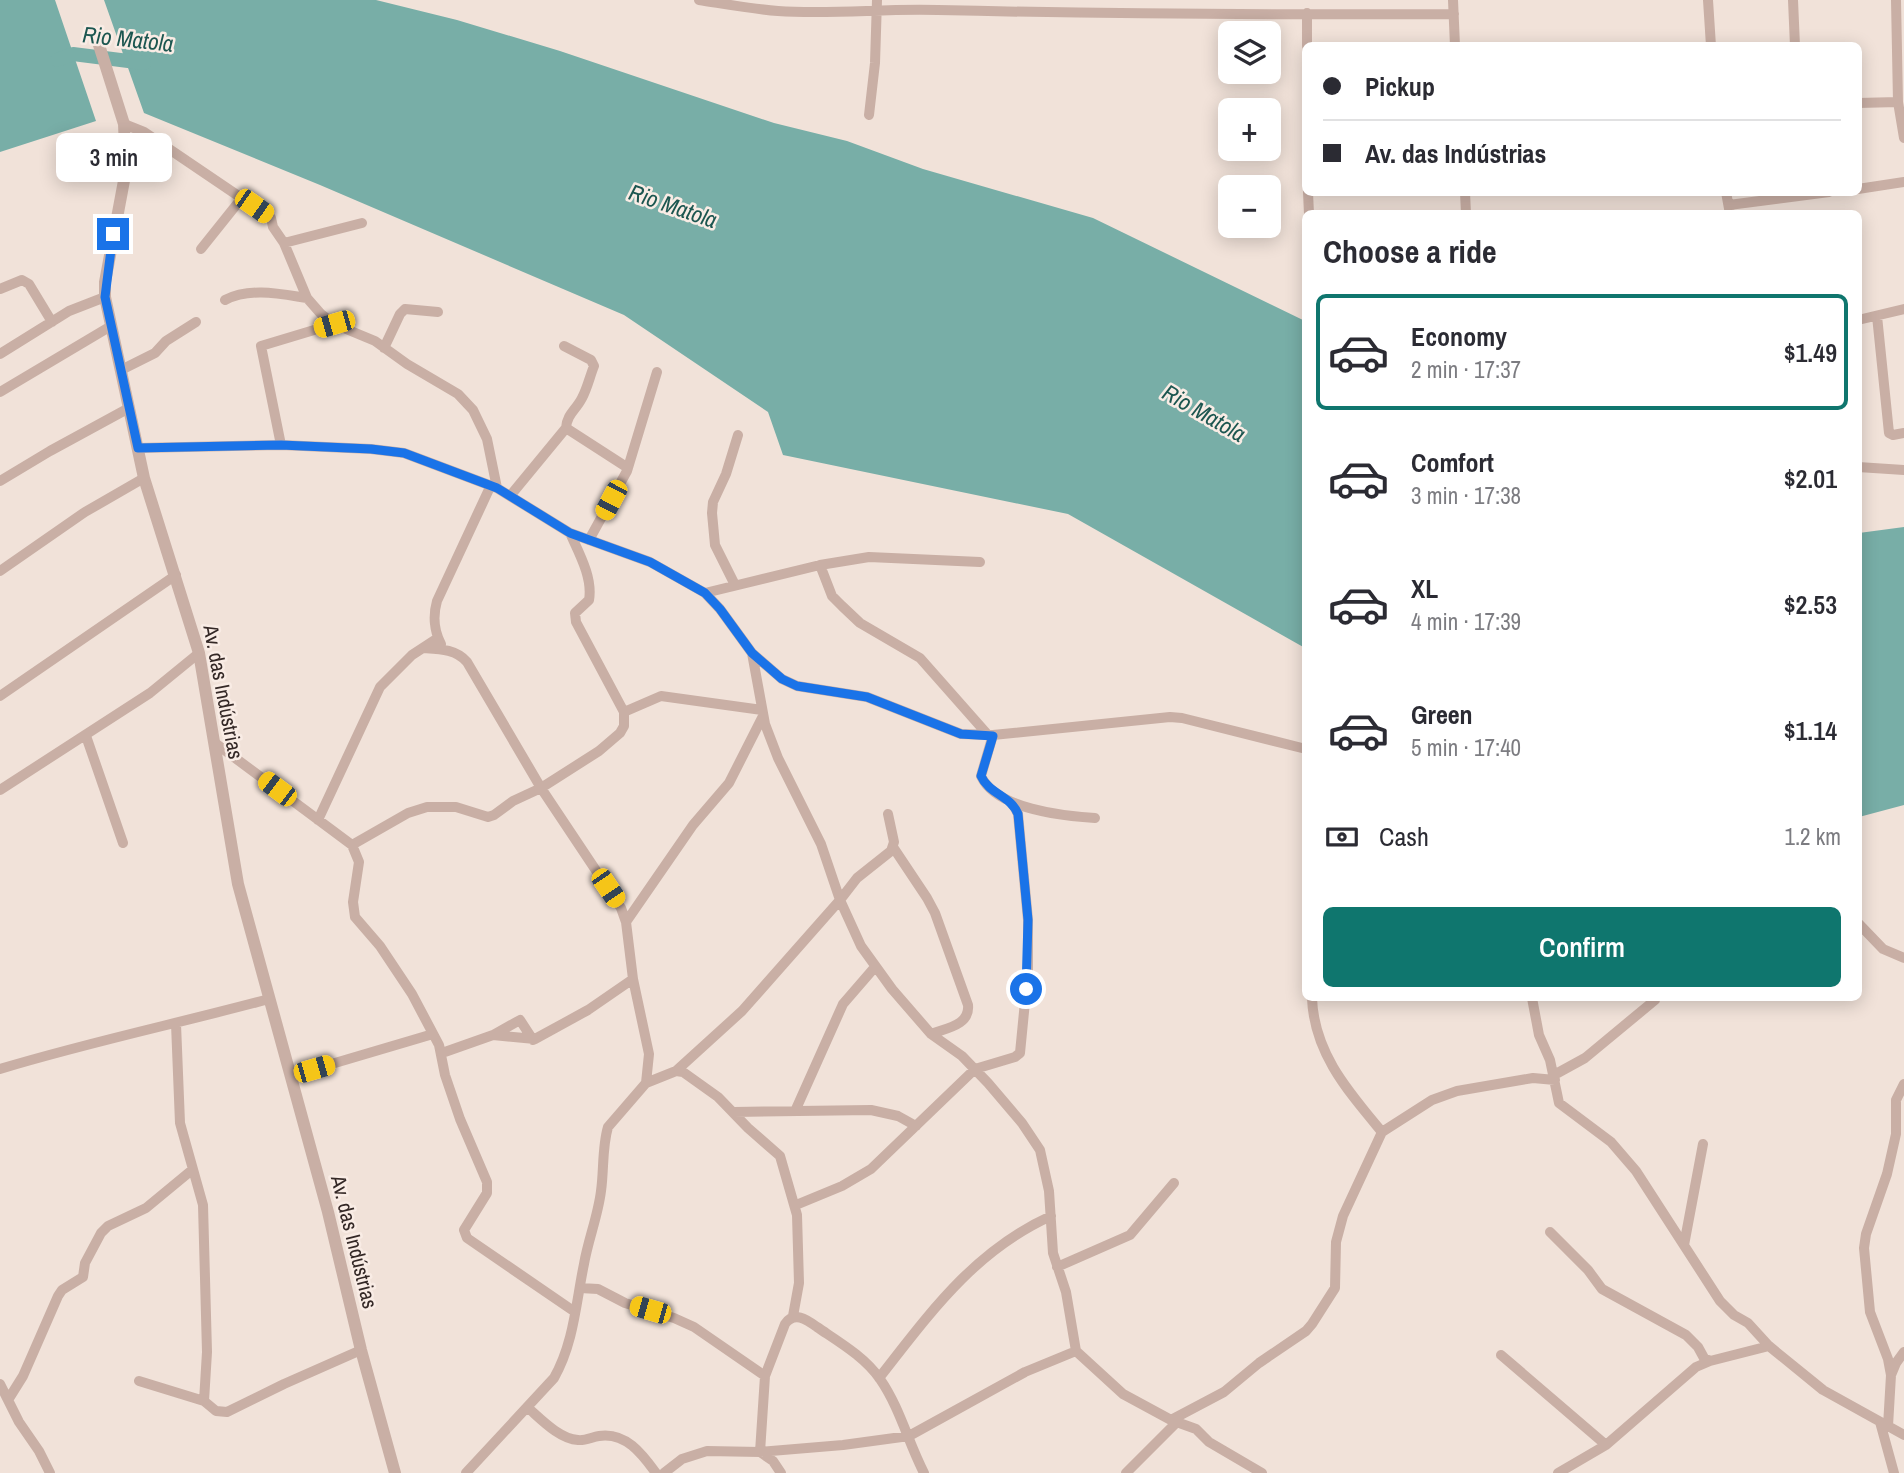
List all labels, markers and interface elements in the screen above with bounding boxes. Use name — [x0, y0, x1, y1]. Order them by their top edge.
water label: Rio Matola — [81, 18, 175, 59]
map controls — [1218, 21, 1281, 238]
button: layers — [1218, 21, 1281, 84]
text: Pickup — [1365, 69, 1435, 104]
button: + — [1218, 98, 1281, 161]
callout: 3 min — [55, 132, 171, 182]
text: Av. das Indústrias — [1365, 136, 1546, 171]
text: 3 min — [90, 142, 138, 173]
button: − — [1218, 175, 1281, 238]
water label: Rio Matola — [625, 176, 721, 235]
car — [231, 185, 278, 227]
route end — [97, 218, 129, 250]
text: Choose a ride — [1323, 230, 1497, 273]
car — [311, 308, 358, 340]
text: Economy — [1411, 319, 1507, 354]
icon: car — [1327, 321, 1390, 384]
text: $1.49 — [1784, 335, 1837, 370]
text: 2 min · 17:37 — [1411, 354, 1521, 385]
water label: Rio Matola — [1157, 376, 1251, 449]
text: Comfort — [1411, 445, 1494, 480]
icon: car — [1327, 447, 1390, 510]
text: $2.01 — [1784, 461, 1837, 496]
car — [592, 477, 631, 523]
text: 3 min · 17:38 — [1411, 480, 1521, 511]
text: XL — [1411, 571, 1438, 606]
icon: car — [1327, 573, 1390, 636]
text: $2.53 — [1784, 587, 1837, 622]
text: 4 min · 17:39 — [1411, 606, 1521, 637]
street label: Av. das Indústrias — [196, 621, 251, 762]
text: Green — [1411, 697, 1473, 732]
icon: car — [1327, 699, 1390, 762]
text: $1.14 — [1784, 713, 1837, 748]
text: 5 min · 17:40 — [1411, 732, 1521, 763]
car — [254, 768, 301, 810]
icon: cash — [1323, 818, 1361, 856]
text: Cash — [1379, 819, 1429, 854]
text: 1.2 km — [1784, 821, 1841, 852]
car — [588, 865, 629, 911]
button: Confirm — [1323, 907, 1841, 987]
route start — [1010, 973, 1042, 1005]
car — [291, 1053, 338, 1085]
street label: Av. das Indústrias — [324, 1171, 385, 1312]
car — [627, 1294, 674, 1326]

